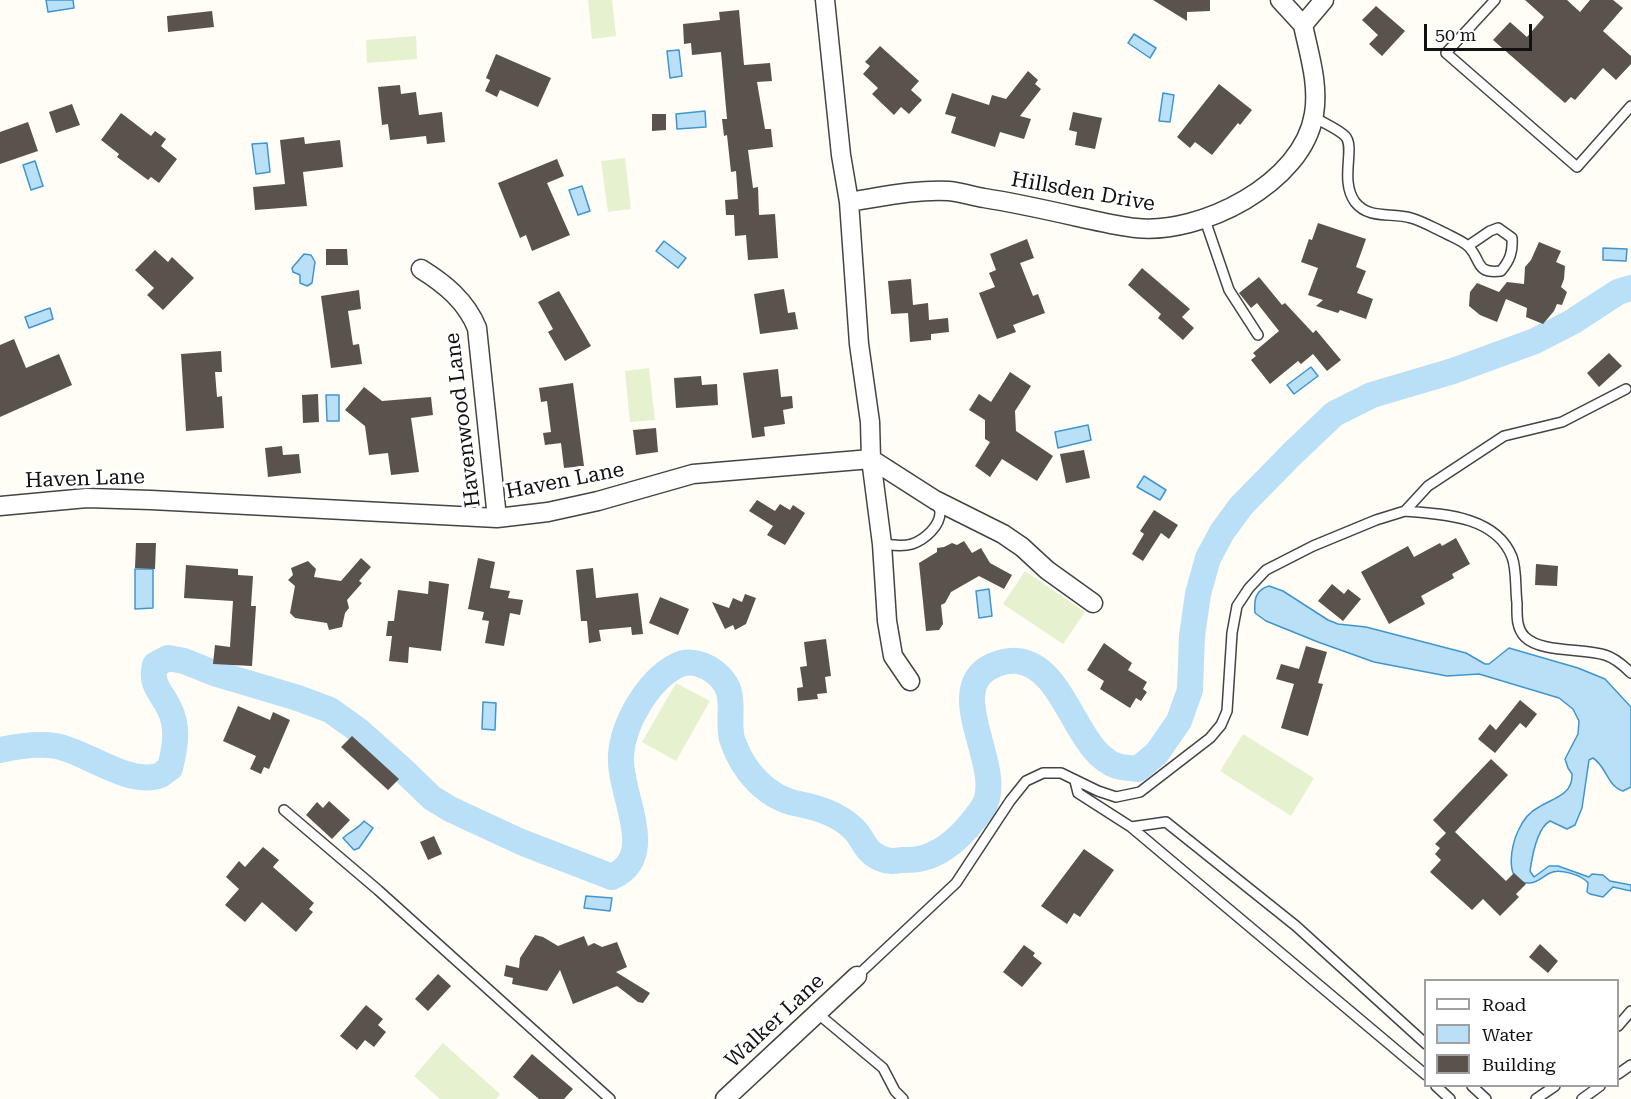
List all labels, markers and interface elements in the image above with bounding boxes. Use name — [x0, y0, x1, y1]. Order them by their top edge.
scale bar — [1427, 12, 1535, 50]
text: 50 m — [1435, 24, 1476, 45]
street label: Hillsden Drive — [1009, 167, 1157, 217]
street label: Havenwood Lane — [440, 331, 486, 509]
street label: Haven Lane — [504, 457, 626, 505]
street label: Haven Lane — [25, 464, 145, 494]
street label: Walker Lane — [720, 969, 830, 1073]
legend — [1424, 979, 1619, 1087]
text: Road — [1482, 994, 1526, 1015]
text: Water — [1482, 1024, 1533, 1045]
text: Building — [1482, 1054, 1556, 1075]

